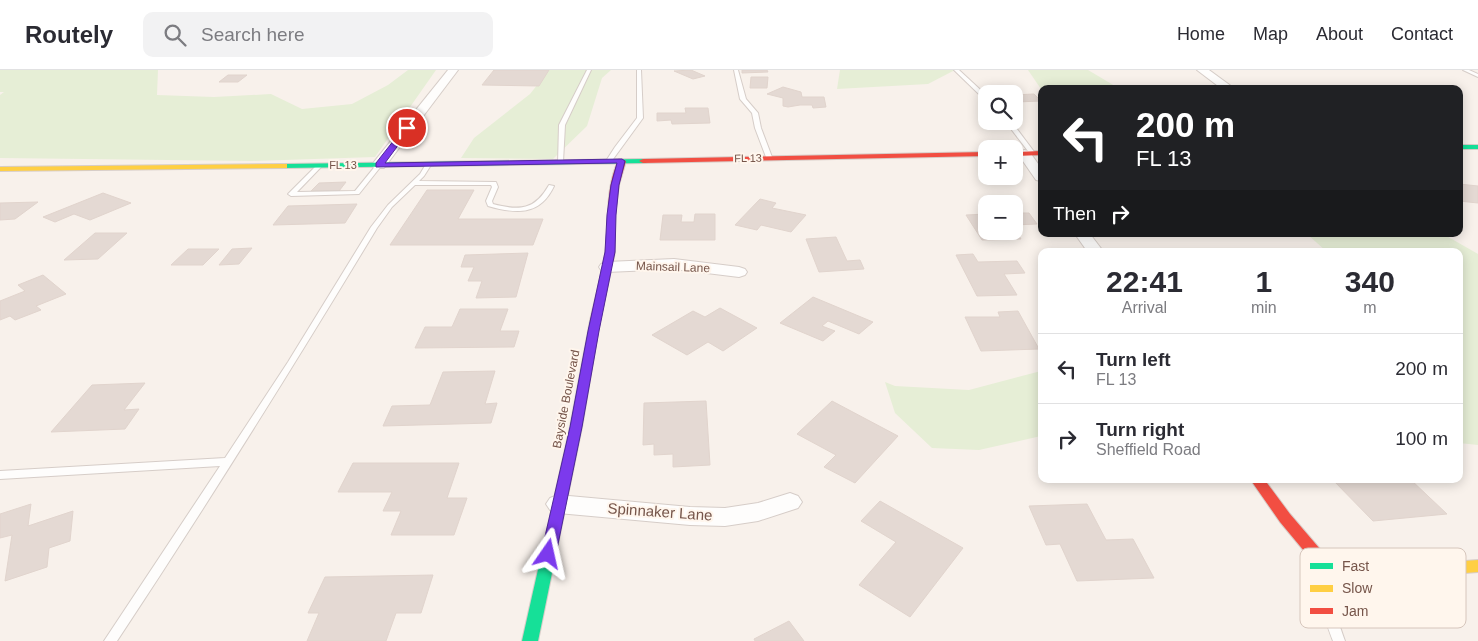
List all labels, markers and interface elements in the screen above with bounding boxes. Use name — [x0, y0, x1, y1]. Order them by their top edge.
search box — [143, 12, 493, 57]
text: Routely — [25, 21, 113, 48]
icon: search — [161, 21, 189, 49]
text: Search here — [201, 24, 305, 45]
text: Home — [1177, 24, 1225, 44]
text: Map — [1253, 24, 1288, 44]
text: About — [1316, 24, 1363, 44]
text: Contact — [1391, 24, 1453, 44]
map controls — [978, 85, 1023, 240]
button: search — [978, 85, 1023, 130]
icon: left — [1053, 105, 1118, 170]
text: 200 m — [1136, 105, 1235, 144]
pin — [386, 107, 428, 149]
icon: arrive — [393, 114, 421, 142]
button: + — [978, 140, 1023, 185]
text: FL 13 — [1136, 146, 1191, 171]
street label: FL 13 — [734, 152, 762, 164]
street label: FL 13 — [329, 159, 357, 171]
button: − — [978, 195, 1023, 240]
icon: right — [1106, 200, 1134, 228]
text: Then — [1053, 203, 1096, 224]
street label: Mainsail Lane — [636, 259, 711, 275]
text: 22:41 — [1106, 265, 1183, 298]
text: 1 — [1255, 265, 1272, 298]
text: 340 — [1345, 265, 1395, 298]
text: Arrival — [1122, 299, 1167, 316]
text: min — [1251, 299, 1277, 316]
text: m — [1363, 299, 1376, 316]
street label: Bayside Boulevard — [550, 349, 582, 449]
text: Turn left — [1096, 349, 1171, 370]
icon: left — [1053, 355, 1081, 383]
text: 200 m — [1395, 358, 1448, 379]
text: FL 13 — [1096, 371, 1136, 388]
text: Turn right — [1096, 419, 1184, 440]
icon: right — [1053, 425, 1081, 453]
text: 100 m — [1395, 428, 1448, 449]
text: Sheffield Road — [1096, 441, 1201, 458]
street label: Spinnaker Lane — [607, 499, 713, 524]
position arrow — [521, 527, 573, 579]
legend — [1300, 548, 1466, 628]
text: Fast — [1342, 558, 1369, 574]
text: Slow — [1342, 580, 1373, 596]
text: Jam — [1342, 603, 1368, 619]

